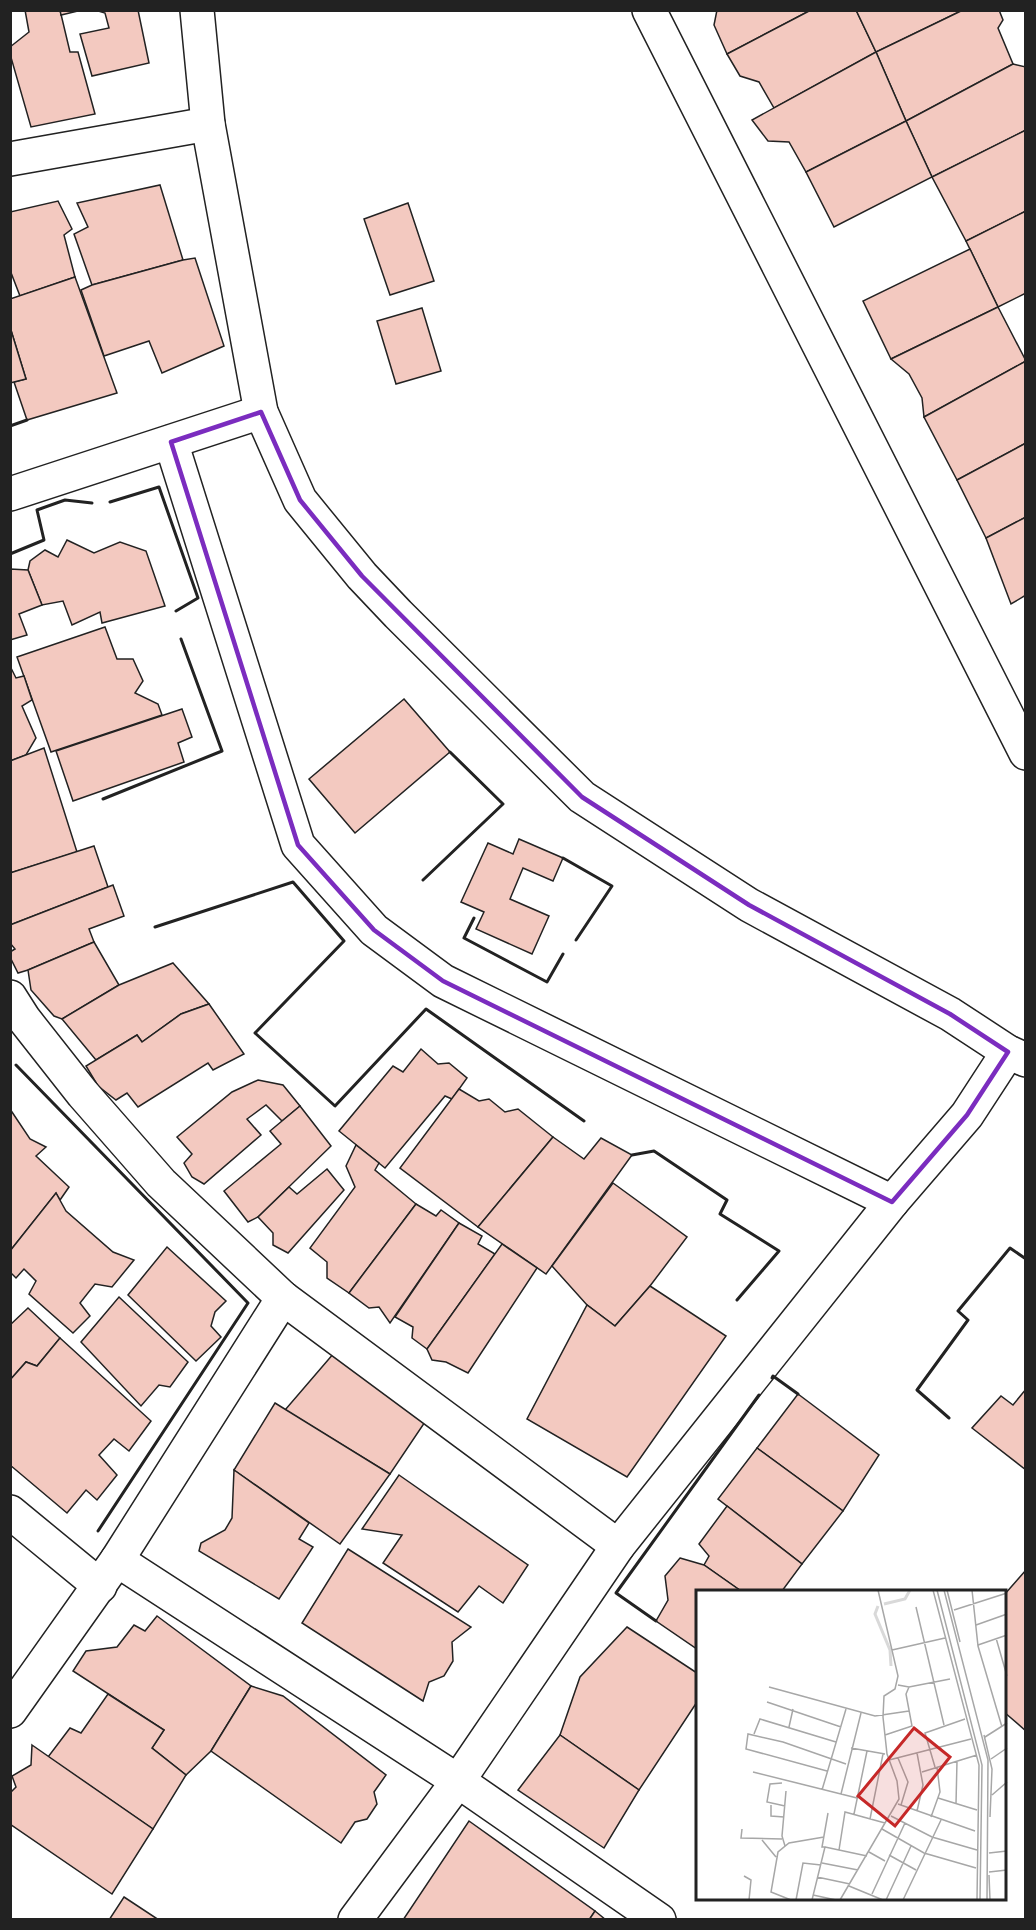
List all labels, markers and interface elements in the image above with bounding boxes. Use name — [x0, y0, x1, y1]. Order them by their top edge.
inset map — [696, 1590, 1006, 1900]

